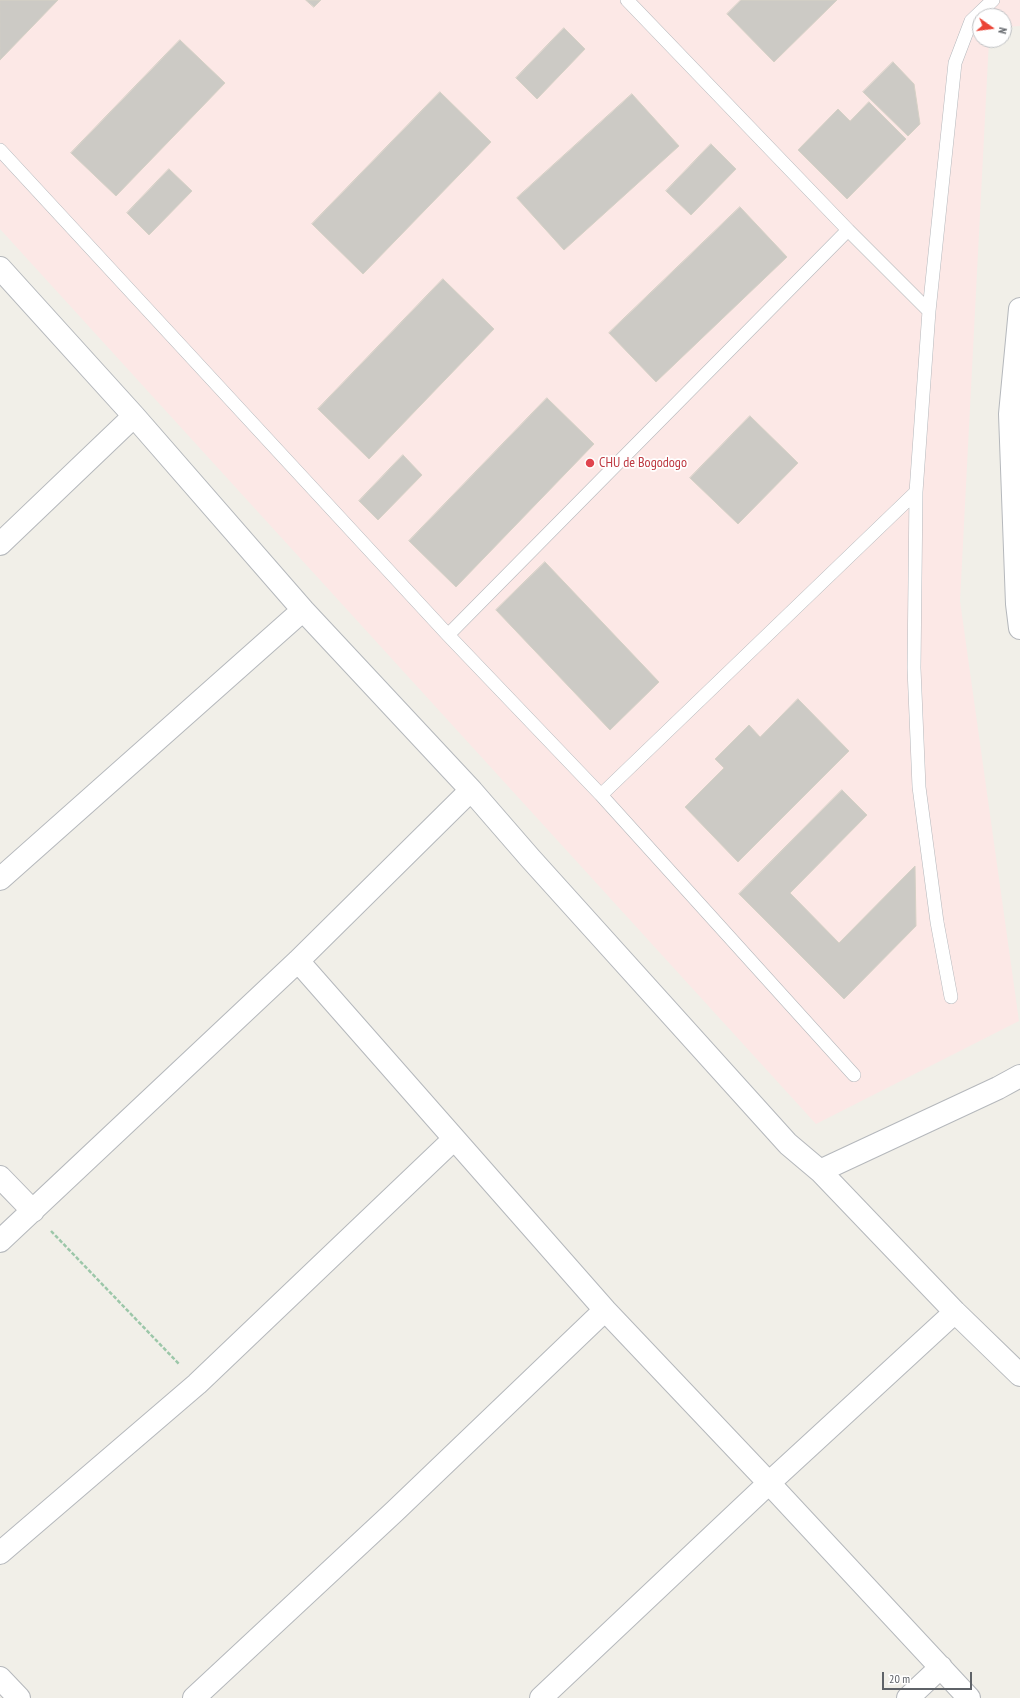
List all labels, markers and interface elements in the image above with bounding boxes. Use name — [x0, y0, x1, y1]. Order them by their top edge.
north arrow — [972, 8, 1012, 48]
text: N — [995, 26, 1010, 35]
place label: CHU de Bogodogo — [599, 455, 687, 471]
marker: CHU de Bogodogo — [584, 457, 596, 469]
scale bar — [884, 1664, 974, 1690]
text: 20 m — [889, 1671, 910, 1686]

